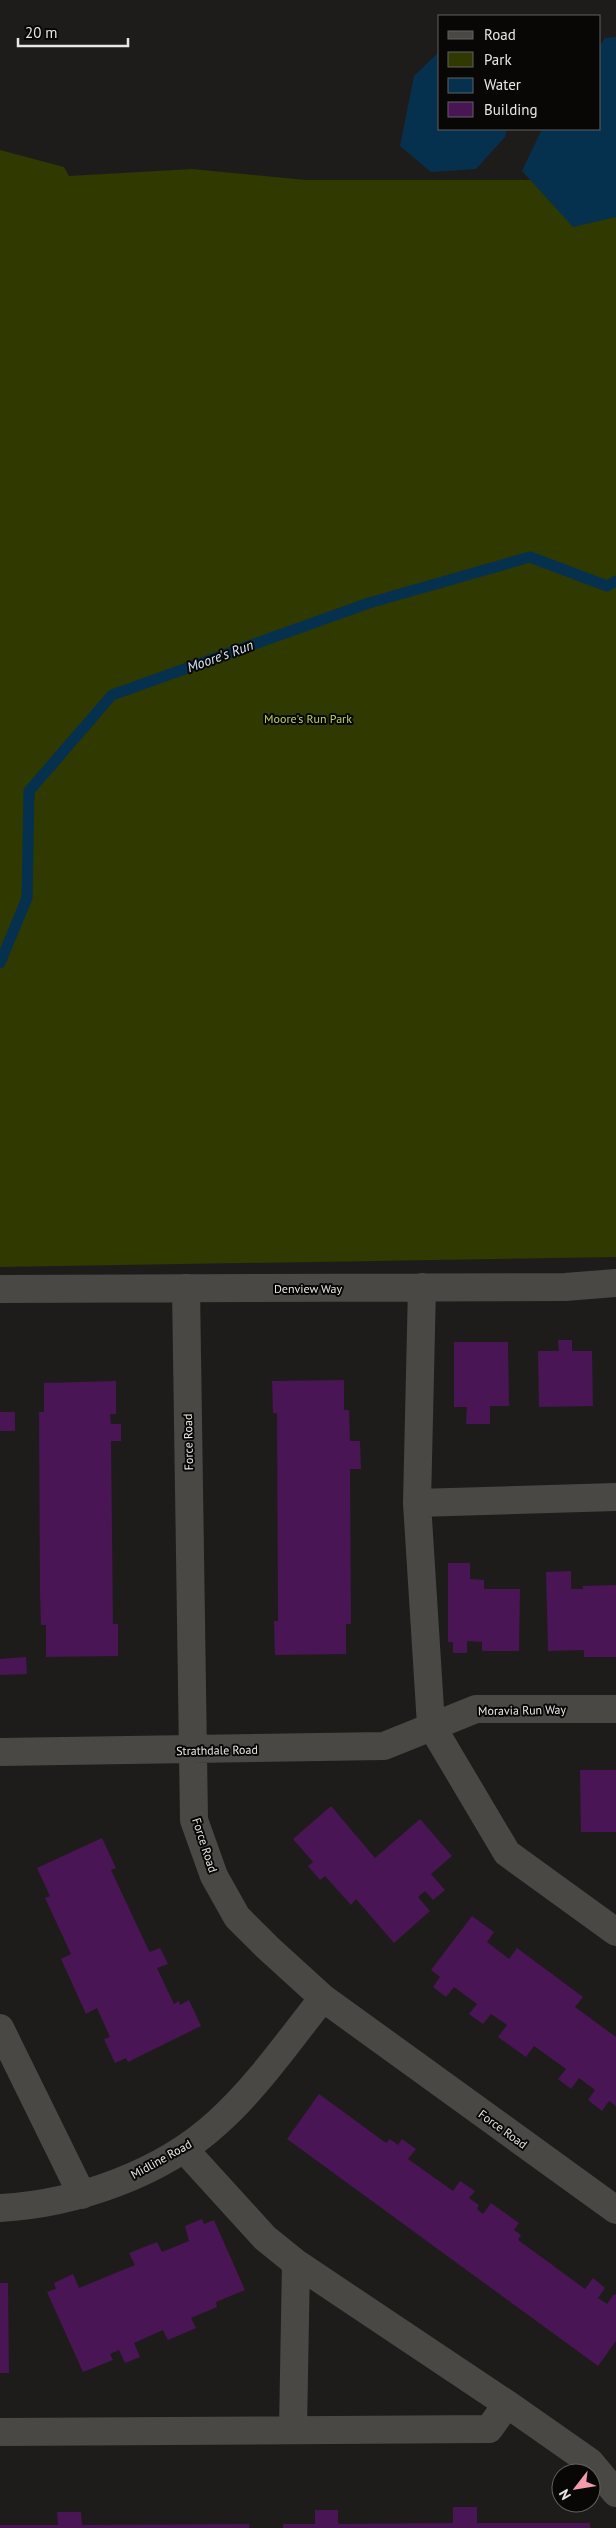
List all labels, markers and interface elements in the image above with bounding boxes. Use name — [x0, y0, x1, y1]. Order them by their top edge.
scale bar — [18, 15, 128, 47]
legend — [438, 15, 601, 130]
text: 20 m — [25, 23, 58, 42]
text: Road — [484, 25, 516, 44]
text: Park — [484, 50, 512, 69]
text: Water — [484, 75, 521, 94]
text: Building — [484, 100, 538, 119]
water label: Moore's Run — [184, 636, 256, 676]
park label: Moore's Run Park — [264, 711, 352, 726]
street label: Denview Way — [274, 1281, 342, 1296]
street label: Force Road — [180, 1414, 196, 1470]
street label: Moravia Run Way — [478, 1702, 567, 1718]
street label: Strathdale Road — [176, 1742, 258, 1758]
street label: Force Road — [189, 1816, 221, 1874]
street label: Force Road — [476, 2106, 530, 2152]
street label: Midline Road — [128, 2136, 194, 2182]
north arrow — [551, 2463, 601, 2513]
text: N — [555, 2486, 575, 2503]

